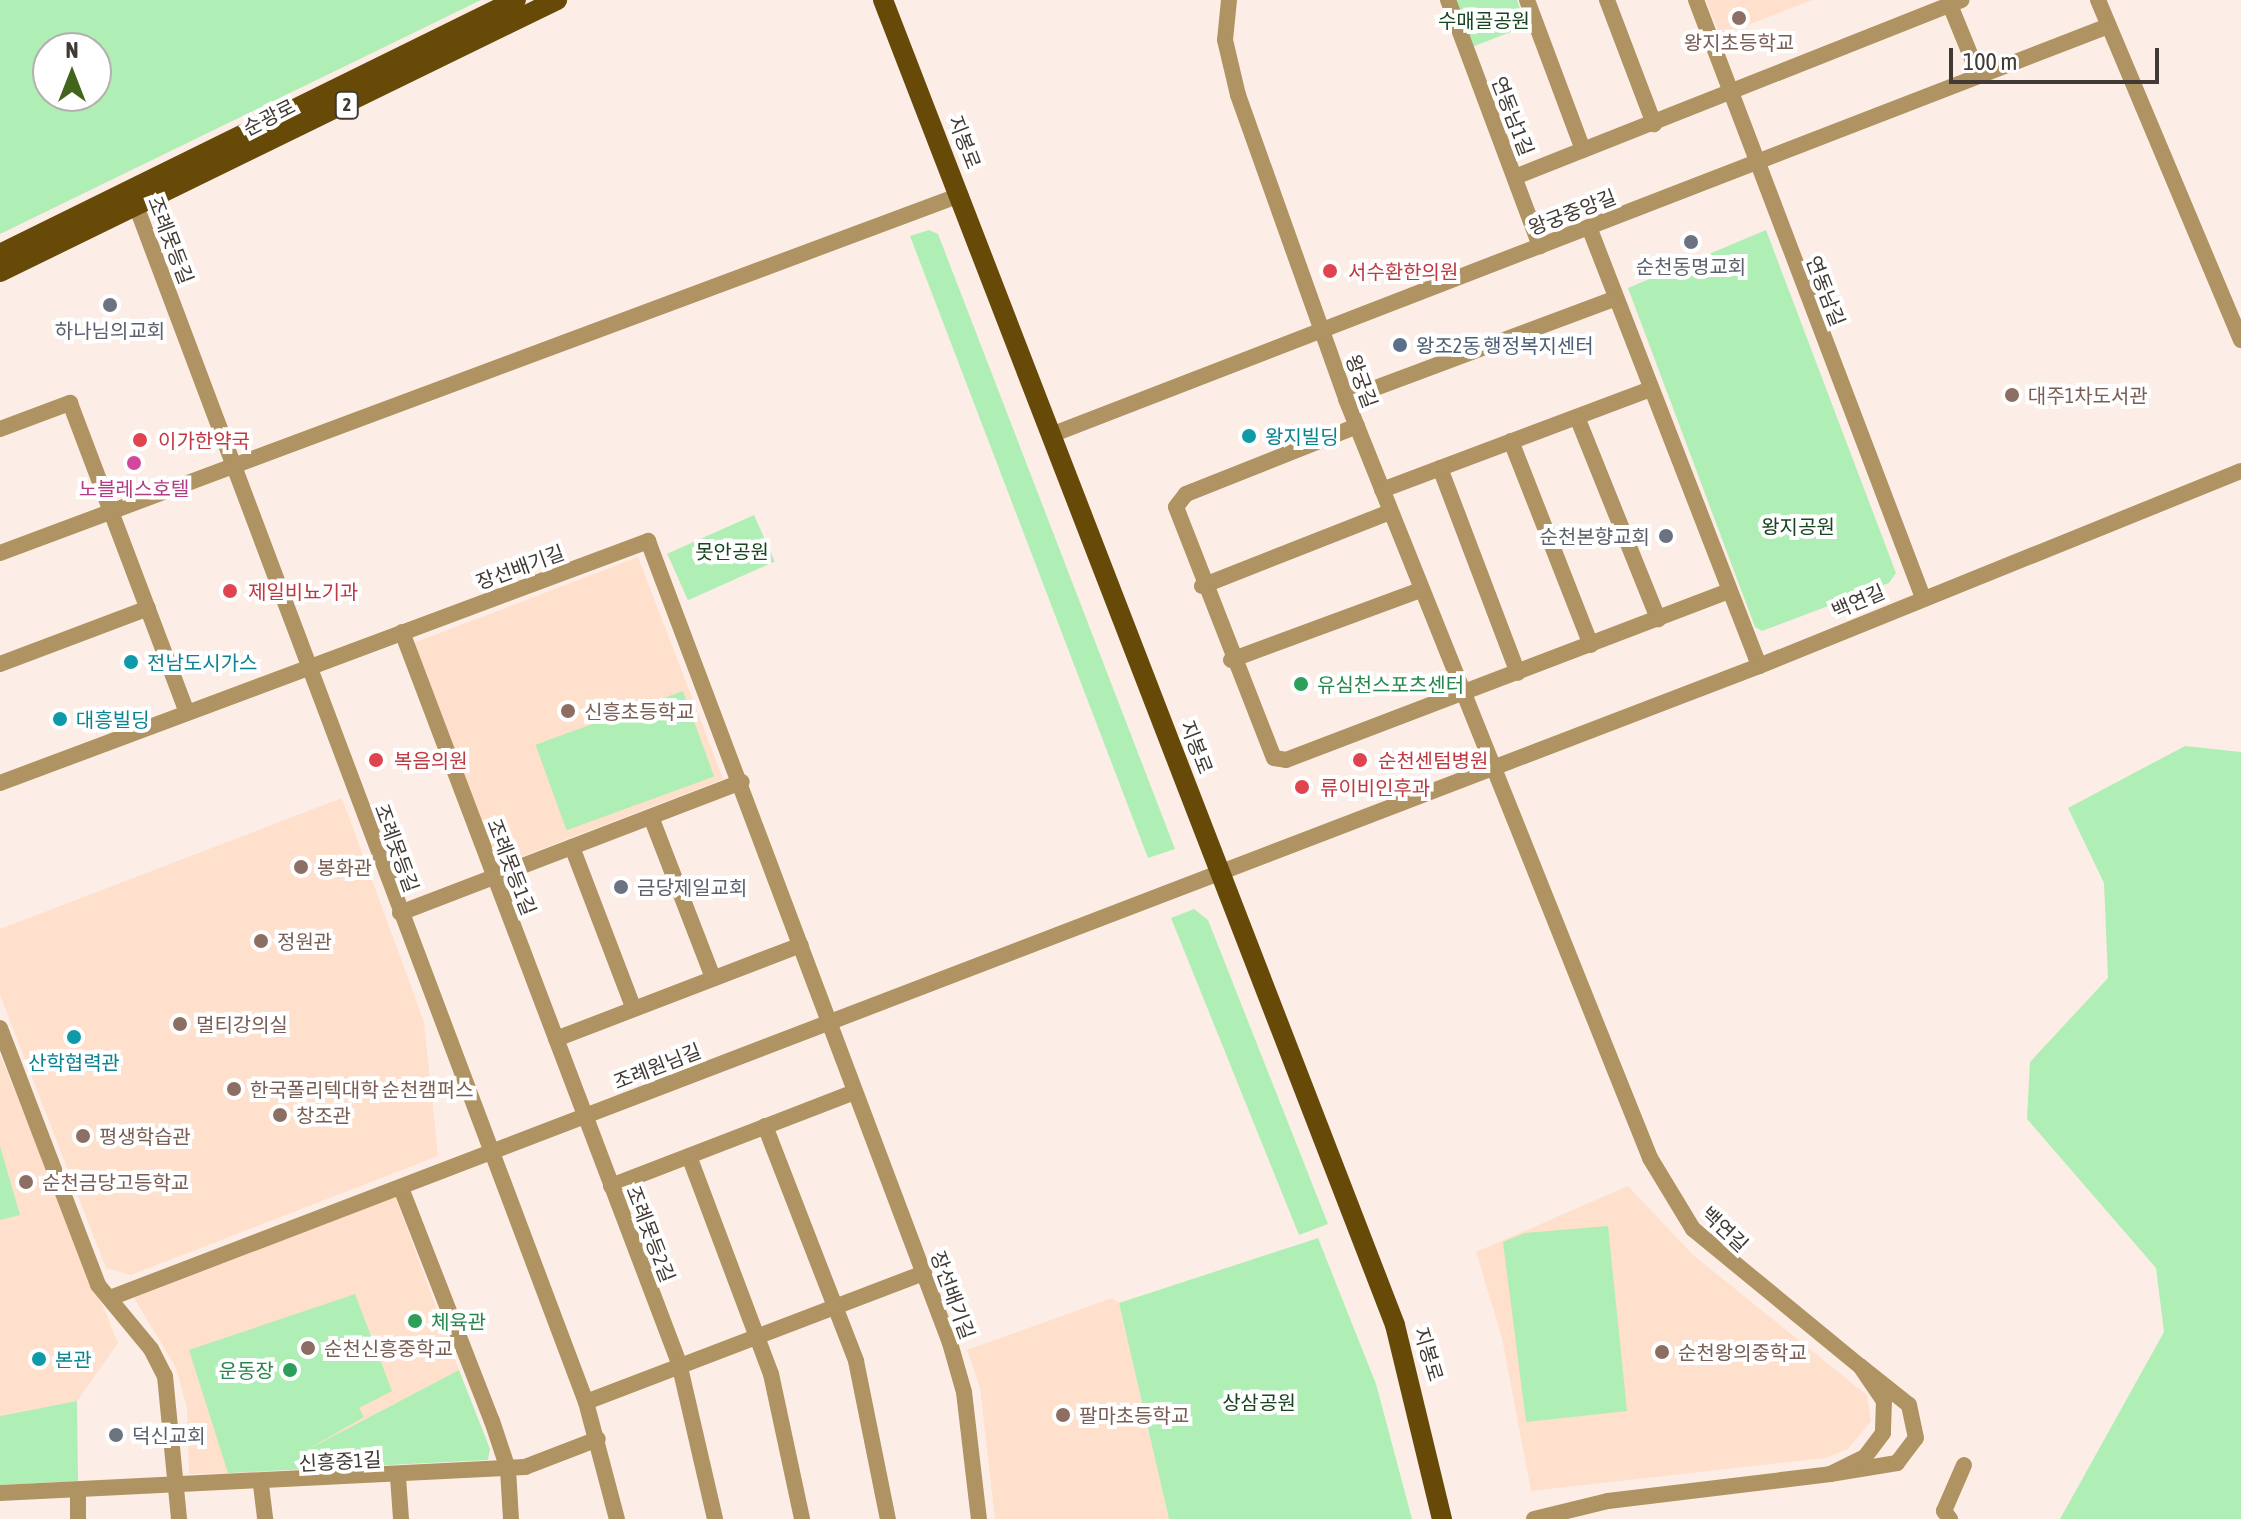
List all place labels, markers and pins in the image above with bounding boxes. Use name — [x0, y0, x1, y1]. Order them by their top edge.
marker: 왕지초등학교 — [1730, 9, 1748, 27]
place label: 왕지초등학교 — [1684, 30, 1794, 54]
marker: 순천동명교회 — [1682, 233, 1700, 251]
place label: 순천동명교회 — [1636, 254, 1746, 278]
place label: 서수환한의원 — [1348, 259, 1458, 283]
marker: 서수환한의원 — [1319, 260, 1341, 282]
marker: 하나님의교회 — [101, 296, 119, 314]
place label: 하나님의교회 — [55, 318, 165, 342]
place label: 왕조2동 행정복지센터 — [1416, 333, 1594, 357]
marker: 왕조2동 행정복지센터 — [1391, 336, 1409, 354]
place label: 대주1차도서관 — [2028, 383, 2148, 407]
marker: 대주1차도서관 — [2003, 386, 2021, 404]
place label: 왕지빌딩 — [1265, 424, 1339, 448]
marker: 왕지빌딩 — [1240, 427, 1258, 445]
place label: 이가한약국 — [158, 428, 250, 452]
marker: 이가한약국 — [129, 429, 151, 451]
marker: 노블레스호텔 — [125, 454, 143, 472]
place label: 노블레스호텔 — [79, 476, 189, 500]
place label: 순천본향교회 — [1540, 524, 1650, 548]
marker: 순천본향교회 — [1657, 527, 1675, 545]
place label: 제일비뇨기과 — [248, 579, 358, 603]
marker: 제일비뇨기과 — [219, 580, 241, 602]
place label: 전남도시가스 — [147, 650, 257, 674]
marker: 전남도시가스 — [122, 653, 140, 671]
place label: 유심천스포츠센터 — [1317, 672, 1464, 696]
marker: 유심천스포츠센터 — [1292, 675, 1310, 693]
place label: 신흥초등학교 — [584, 699, 694, 723]
marker: 신흥초등학교 — [559, 702, 577, 720]
place label: 대흥빌딩 — [76, 707, 150, 731]
marker: 대흥빌딩 — [51, 710, 69, 728]
place label: 복음의원 — [394, 748, 468, 772]
place label: 순천센텀병원 — [1378, 748, 1488, 772]
marker: 복음의원 — [365, 749, 387, 771]
marker: 순천센텀병원 — [1349, 749, 1371, 771]
place label: 류이비인후과 — [1320, 775, 1430, 799]
marker: 류이비인후과 — [1291, 776, 1313, 798]
place label: 봉화관 — [317, 855, 372, 879]
marker: 봉화관 — [292, 858, 310, 876]
place label: 금당제일교회 — [637, 875, 747, 899]
marker: 금당제일교회 — [612, 878, 630, 896]
place label: 정원관 — [277, 929, 332, 953]
marker: 정원관 — [252, 932, 270, 950]
place label: 멀티강의실 — [196, 1012, 288, 1036]
marker: 멀티강의실 — [171, 1015, 189, 1033]
marker: 산학협력관 — [65, 1028, 83, 1046]
place label: 산학협력관 — [28, 1050, 120, 1074]
place label: 한국폴리텍대학 순천캠퍼스 — [250, 1077, 474, 1101]
marker: 한국폴리텍대학 순천캠퍼스 — [225, 1080, 243, 1098]
place label: 창조관 — [296, 1103, 351, 1127]
marker: 창조관 — [271, 1106, 289, 1124]
place label: 평생학습관 — [99, 1124, 191, 1148]
marker: 평생학습관 — [74, 1127, 92, 1145]
place label: 순천금당고등학교 — [42, 1170, 189, 1194]
marker: 순천금당고등학교 — [17, 1173, 35, 1191]
place label: 체육관 — [431, 1309, 486, 1333]
marker: 체육관 — [406, 1312, 424, 1330]
place label: 순천신흥중학교 — [324, 1336, 453, 1360]
marker: 순천신흥중학교 — [299, 1339, 317, 1357]
place label: 순천왕의중학교 — [1678, 1340, 1807, 1364]
marker: 순천왕의중학교 — [1653, 1343, 1671, 1361]
place label: 본관 — [55, 1347, 92, 1371]
marker: 본관 — [30, 1350, 48, 1368]
place label: 운동장 — [219, 1358, 274, 1382]
marker: 운동장 — [281, 1361, 299, 1379]
place label: 팔마초등학교 — [1079, 1403, 1189, 1427]
marker: 팔마초등학교 — [1054, 1406, 1072, 1424]
place label: 덕신교회 — [132, 1423, 206, 1447]
marker: 덕신교회 — [107, 1426, 125, 1444]

